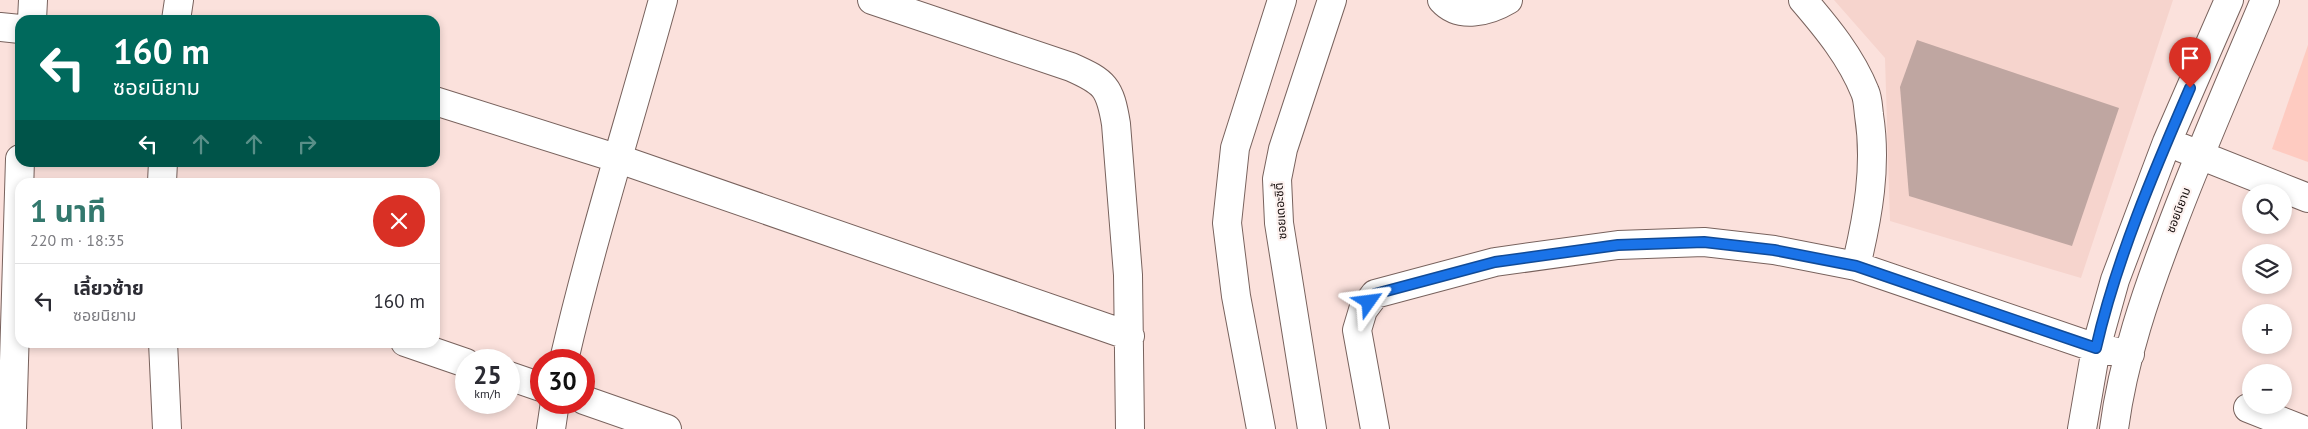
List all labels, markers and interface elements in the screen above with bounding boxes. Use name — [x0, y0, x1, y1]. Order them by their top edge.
text: 160 m — [113, 28, 210, 74]
icon: left — [30, 35, 95, 100]
pin — [2169, 37, 2211, 88]
icon: arrive — [2176, 44, 2204, 72]
text: ซอยนิยาม — [113, 73, 200, 101]
icon: left — [134, 130, 162, 158]
icon: ahead — [187, 130, 215, 158]
icon: ahead — [240, 130, 268, 158]
icon: right — [293, 130, 321, 158]
street label: ซอยเดอะซิตี้ — [1270, 182, 1289, 240]
map controls — [2242, 184, 2292, 414]
button: search — [2242, 184, 2292, 234]
street label: ซอยนิยาม — [2163, 185, 2193, 235]
text: 1 นาที — [30, 191, 106, 230]
button: close — [373, 195, 425, 247]
text: 220 m · 18:35 — [30, 230, 125, 250]
button: layers — [2242, 244, 2292, 294]
position arrow — [1342, 275, 1394, 327]
text: เลี้ยวซ้าย — [73, 276, 144, 300]
icon: left — [30, 287, 58, 315]
text: 160 m — [373, 289, 425, 313]
button: + — [2242, 304, 2292, 354]
text: ซอยนิยาม — [73, 305, 136, 325]
speed limit sign: 30 — [530, 349, 595, 414]
text: 25 — [473, 359, 502, 391]
button: − — [2242, 364, 2292, 414]
text: km/h — [474, 386, 501, 401]

